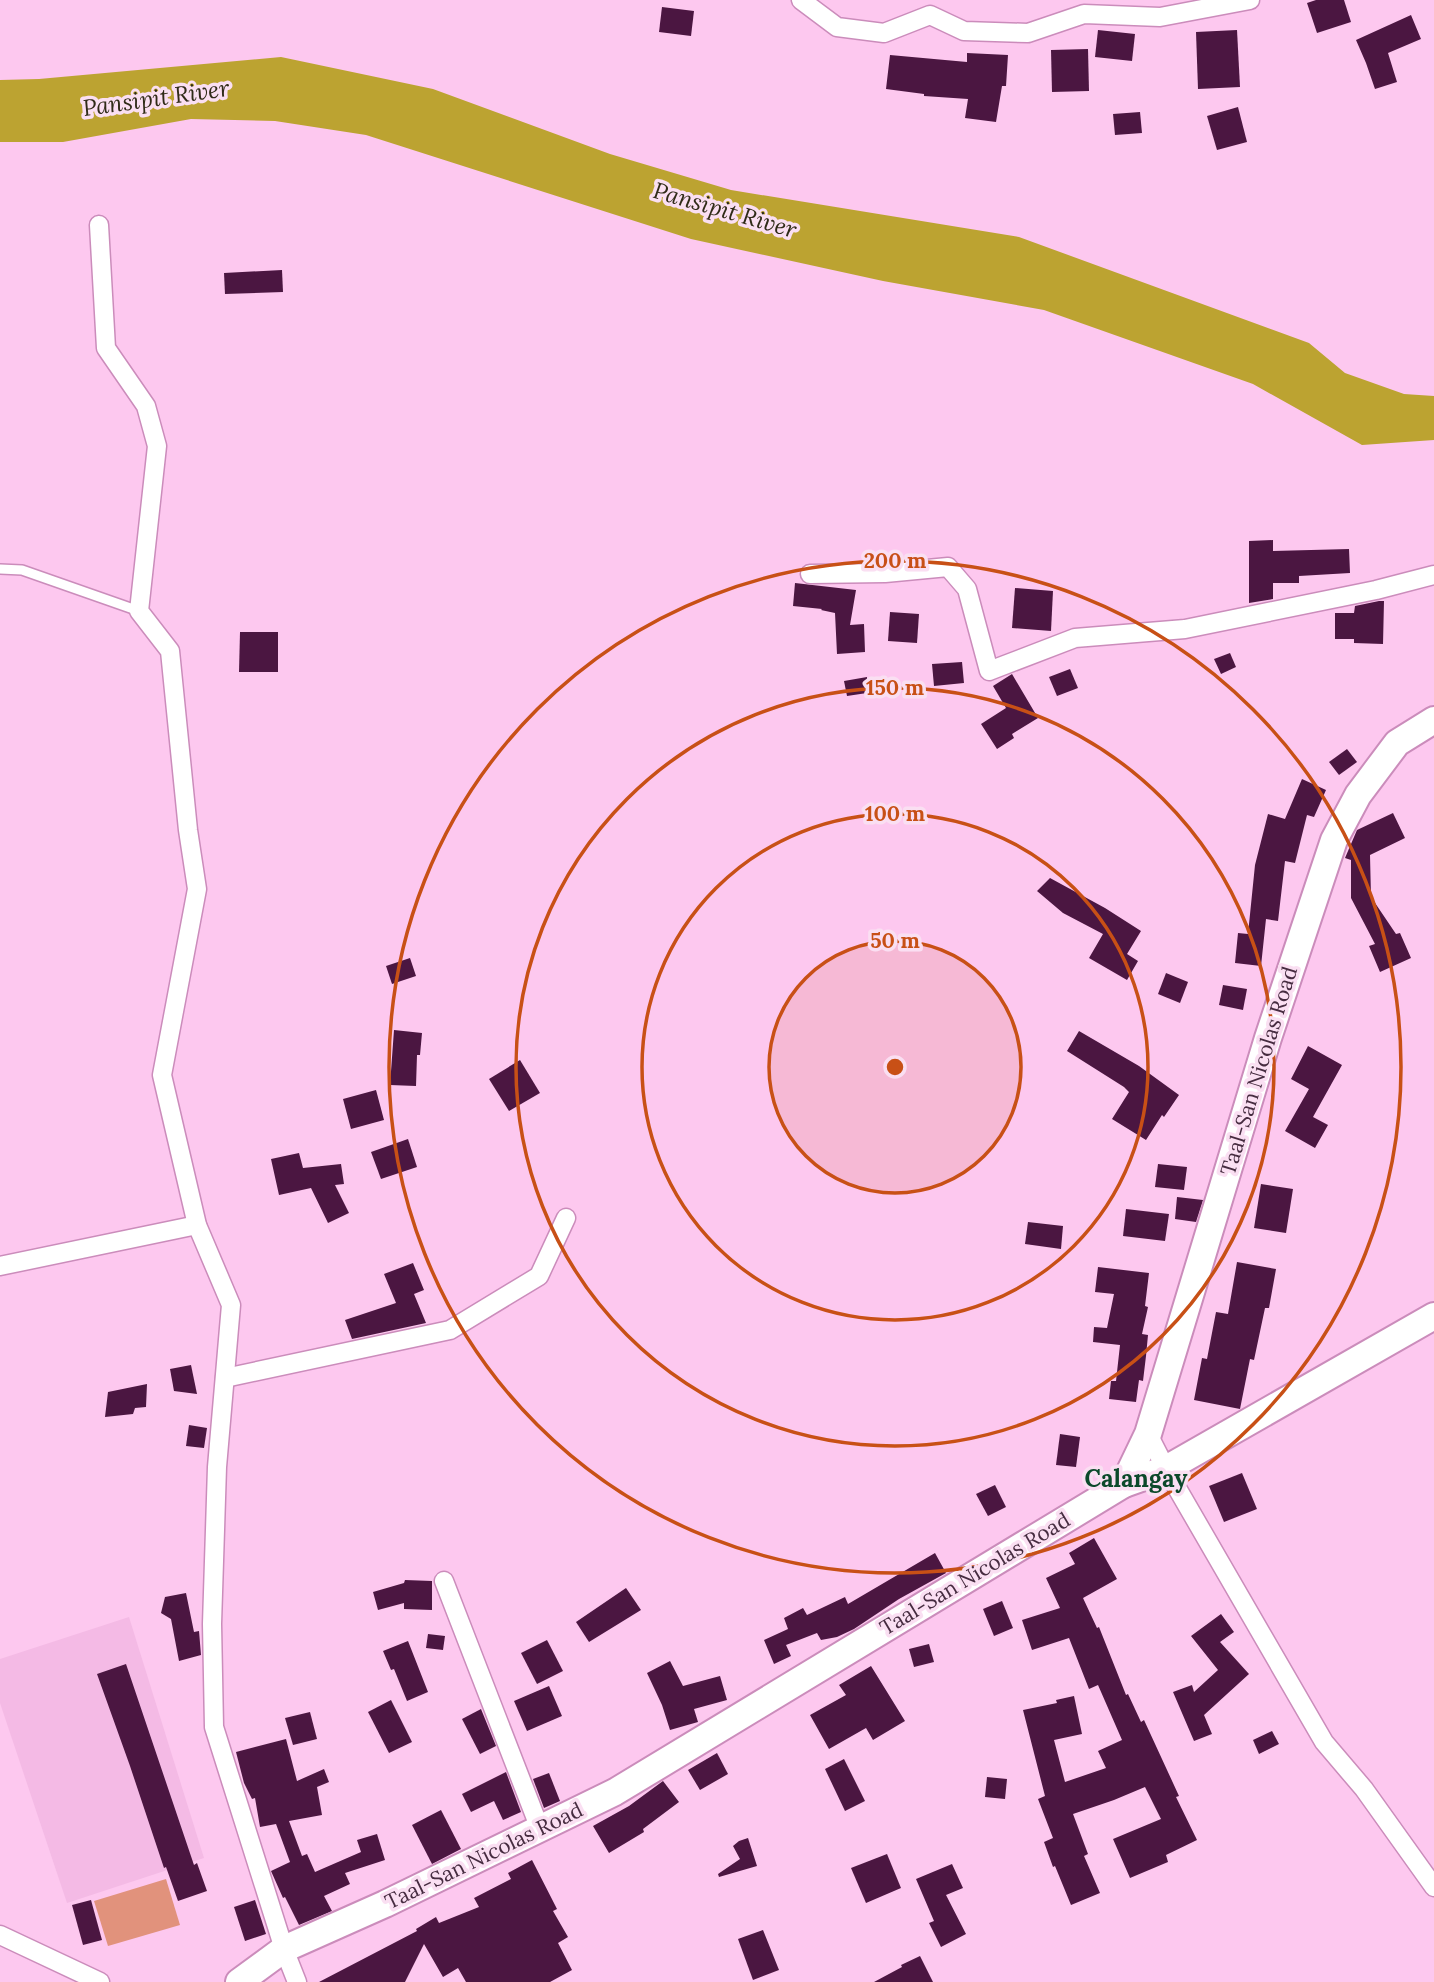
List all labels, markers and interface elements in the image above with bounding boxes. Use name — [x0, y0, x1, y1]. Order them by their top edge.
water label: Pansipit River — [81, 73, 232, 122]
water label: Pansipit River — [650, 175, 801, 244]
text: 200 m — [864, 547, 926, 574]
text: 150 m — [866, 674, 924, 701]
text: 100 m — [865, 800, 925, 827]
text: 50 m — [870, 927, 920, 954]
street label: Taal-San Nicolas Road — [1214, 963, 1303, 1179]
centre of rings — [883, 1055, 907, 1079]
district label: Calangay — [1084, 1463, 1188, 1494]
street label: Taal-San Nicolas Road — [875, 1506, 1075, 1641]
street label: Taal-San Nicolas Road — [380, 1796, 587, 1915]

